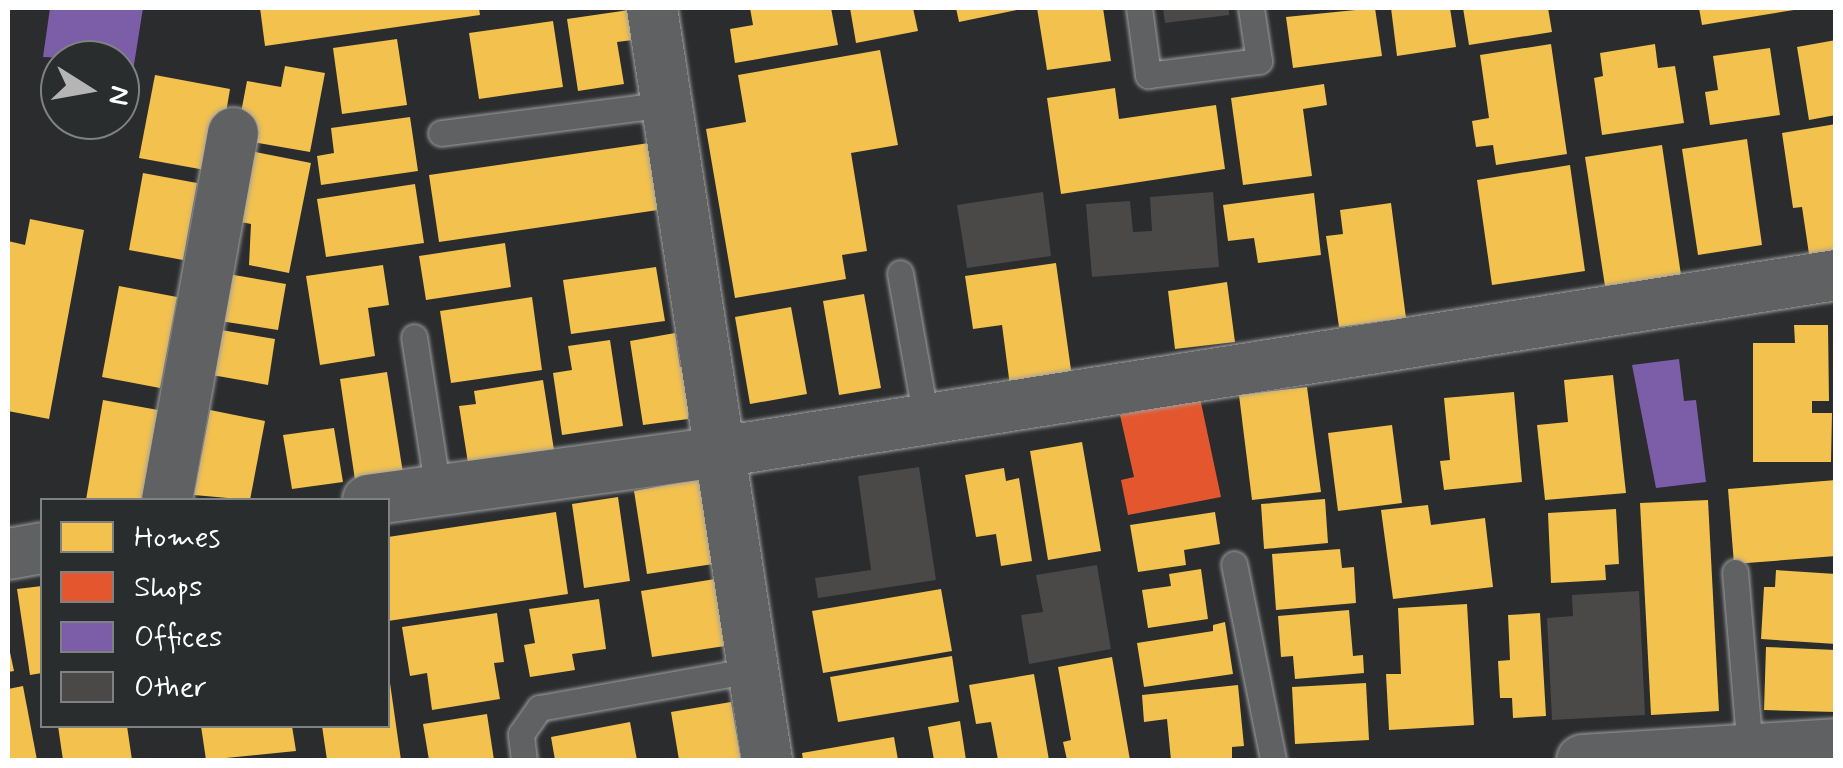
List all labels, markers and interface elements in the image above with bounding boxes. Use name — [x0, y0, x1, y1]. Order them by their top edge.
north arrow — [40, 40, 140, 140]
text: N — [98, 83, 138, 108]
legend — [40, 498, 390, 728]
text: Homes — [134, 518, 220, 557]
text: Shops — [134, 568, 202, 607]
text: Offices — [134, 618, 222, 657]
text: Other — [134, 668, 207, 707]

